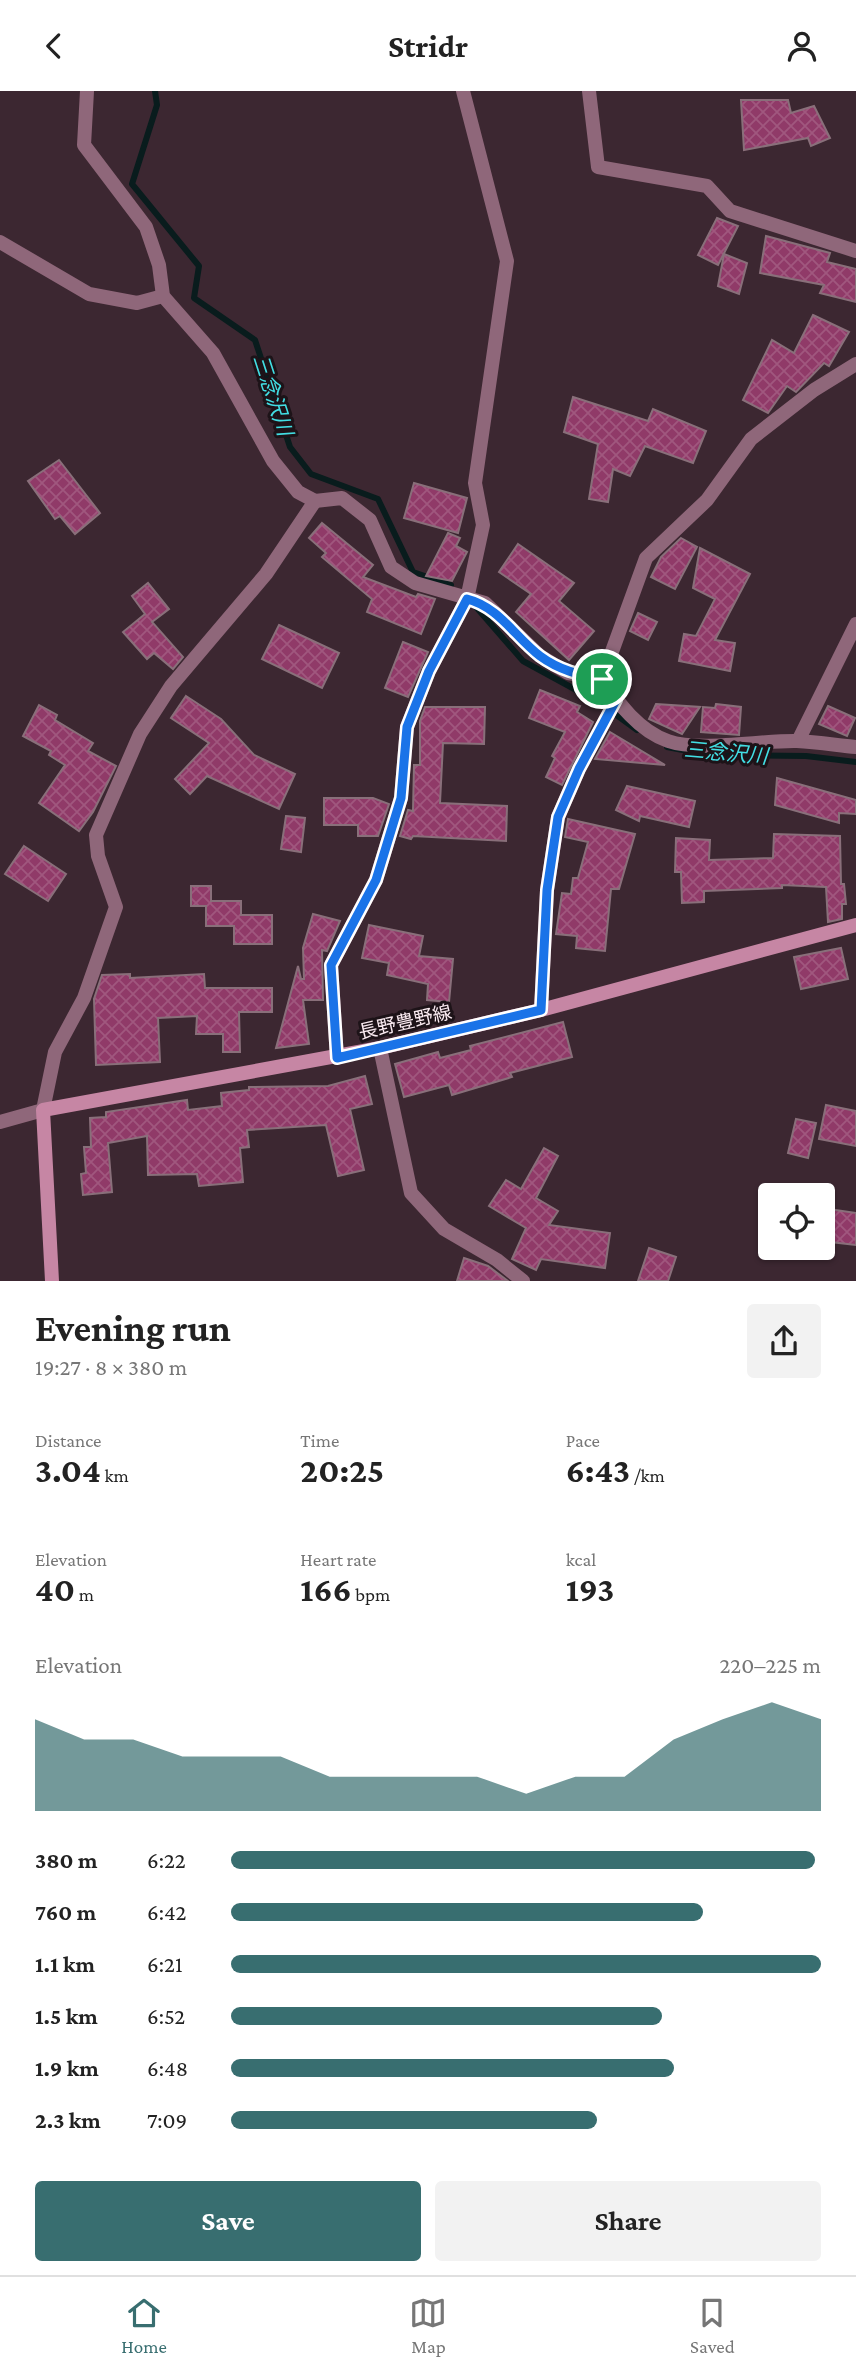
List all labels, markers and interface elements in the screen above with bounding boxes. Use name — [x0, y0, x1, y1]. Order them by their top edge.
icon: back — [35, 27, 73, 65]
icon: person — [783, 27, 821, 65]
text: Stridr — [388, 28, 468, 64]
water label: 三念沢川 — [249, 351, 298, 441]
pin — [572, 649, 632, 709]
icon: arrive — [583, 660, 621, 698]
water label: 三念沢川 — [683, 737, 771, 769]
street label: 長野豊野線 — [356, 1001, 454, 1043]
map controls — [758, 1183, 835, 1260]
button: locate — [758, 1183, 835, 1260]
button: share — [747, 1304, 821, 1378]
text: Evening run — [35, 1307, 231, 1349]
text: 19:27 · 8 × 380 m — [35, 1354, 187, 1380]
text: Distance — [35, 1430, 101, 1451]
text: Time — [300, 1430, 339, 1451]
text: Pace — [566, 1430, 600, 1451]
text: 3.04 — [35, 1451, 101, 1490]
text: 20:25 — [300, 1451, 384, 1490]
text: 6:43 — [566, 1451, 630, 1490]
text: km — [101, 1465, 129, 1486]
text: /km — [630, 1465, 665, 1486]
text: Elevation — [35, 1549, 107, 1570]
text: Heart rate — [300, 1549, 376, 1570]
text: kcal — [566, 1549, 596, 1570]
text: 40 — [35, 1570, 75, 1609]
text: 166 — [300, 1570, 352, 1609]
text: 193 — [566, 1570, 614, 1609]
text: m — [75, 1584, 94, 1605]
text: bpm — [352, 1584, 390, 1605]
text: Elevation — [35, 1652, 122, 1678]
text: 220–225 m — [719, 1652, 821, 1678]
text: 380 m — [35, 1847, 98, 1873]
text: 6:22 — [147, 1847, 186, 1873]
text: 760 m — [35, 1899, 96, 1925]
text: 6:42 — [147, 1899, 186, 1925]
text: 1.1 km — [35, 1951, 95, 1977]
text: 6:21 — [147, 1951, 183, 1977]
text: 1.5 km — [35, 2003, 98, 2029]
text: 6:52 — [147, 2003, 185, 2029]
text: 1.9 km — [35, 2055, 99, 2081]
text: 6:48 — [147, 2055, 188, 2081]
text: 2.3 km — [35, 2107, 101, 2133]
text: 7:09 — [147, 2107, 187, 2133]
button: Save — [35, 2181, 421, 2261]
button: Share — [435, 2181, 821, 2261]
tab: Home — [121, 2294, 167, 2357]
tab: Map — [409, 2294, 447, 2357]
tab: Saved — [690, 2294, 735, 2357]

